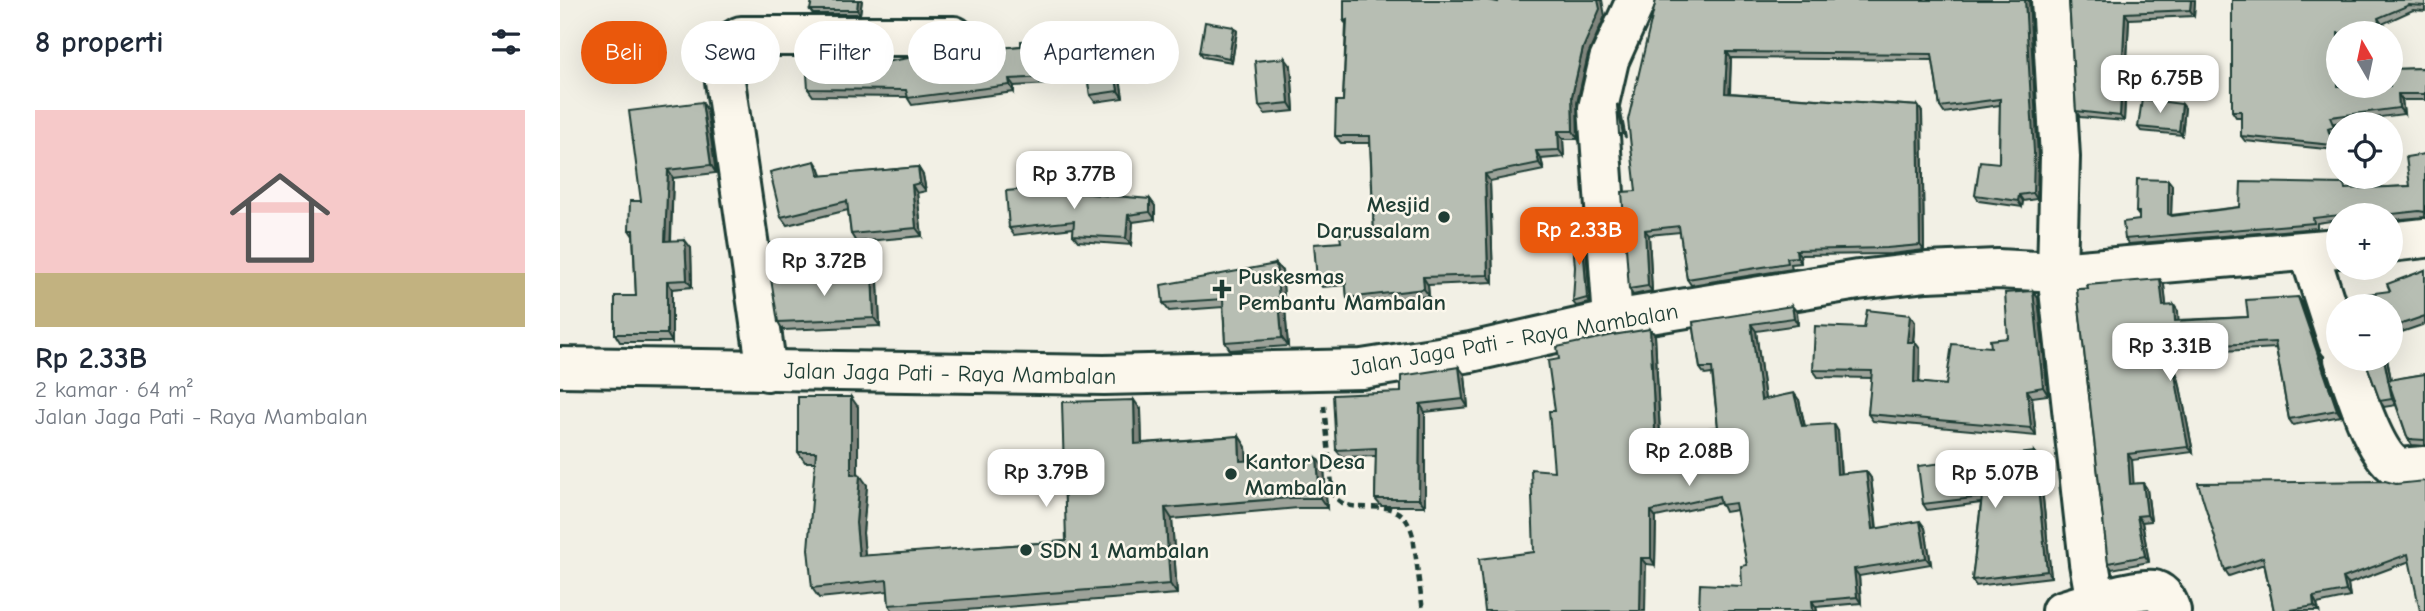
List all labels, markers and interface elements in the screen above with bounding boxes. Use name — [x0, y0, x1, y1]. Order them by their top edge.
chip: Beli — [581, 21, 667, 84]
chip: Sewa — [681, 21, 780, 84]
chip: Filter — [794, 21, 894, 84]
chip: Baru — [908, 21, 1006, 84]
chip: Apartemen — [1020, 21, 1179, 84]
north arrow — [2326, 21, 2403, 98]
map controls — [2326, 21, 2403, 371]
icon: filters — [487, 23, 525, 61]
text: 8 properti — [35, 25, 163, 60]
pin: Rp 6.75B — [2088, 55, 2232, 115]
text: Rp 6.75B — [2117, 64, 2203, 91]
button: locate — [2326, 112, 2403, 189]
pin: Rp 3.77B — [1002, 152, 1146, 211]
icon: home — [217, 155, 343, 281]
text: Rp 3.77B — [1032, 160, 1116, 187]
place label: Mesjid Darussalam — [1316, 191, 1430, 244]
button: + — [2326, 203, 2403, 280]
pin: Rp 2.33B — [1507, 208, 1651, 267]
marker: Mesjid Darussalam — [1436, 209, 1452, 225]
text: Rp 2.33B — [1536, 216, 1622, 243]
pin: Rp 3.72B — [752, 238, 896, 298]
text: Rp 3.72B — [782, 247, 866, 274]
place label: Puskesmas Pembantu Mambalan — [1238, 263, 1446, 316]
marker: Puskesmas Pembantu Mambalan — [1212, 279, 1232, 299]
button: − — [2326, 294, 2403, 371]
street label: Jalan Jaga Pati - Raya Mambalan — [1348, 297, 1680, 382]
pin: Rp 3.31B — [2098, 324, 2242, 383]
text: Rp 3.31B — [2128, 332, 2212, 359]
text: Rp 2.33B — [35, 341, 147, 376]
street label: Jalan Jaga Pati - Raya Mambalan — [783, 357, 1117, 390]
text: 2 kamar · 64 m² — [35, 376, 193, 403]
text: Jalan Jaga Pati - Raya Mambalan — [35, 403, 368, 430]
pin: Rp 2.08B — [1617, 428, 1761, 488]
text: Rp 2.08B — [1645, 437, 1733, 464]
place label: Kantor Desa Mambalan — [1245, 448, 1366, 501]
pin: Rp 3.79B — [974, 449, 1118, 509]
pin: Rp 5.07B — [1923, 450, 2067, 510]
text: Rp 3.79B — [1003, 458, 1089, 485]
text: Rp 5.07B — [1951, 459, 2039, 486]
marker: Kantor Desa Mambalan — [1223, 466, 1239, 482]
place label: SDN 1 Mambalan — [1040, 537, 1209, 564]
marker: SDN 1 Mambalan — [1018, 542, 1034, 558]

